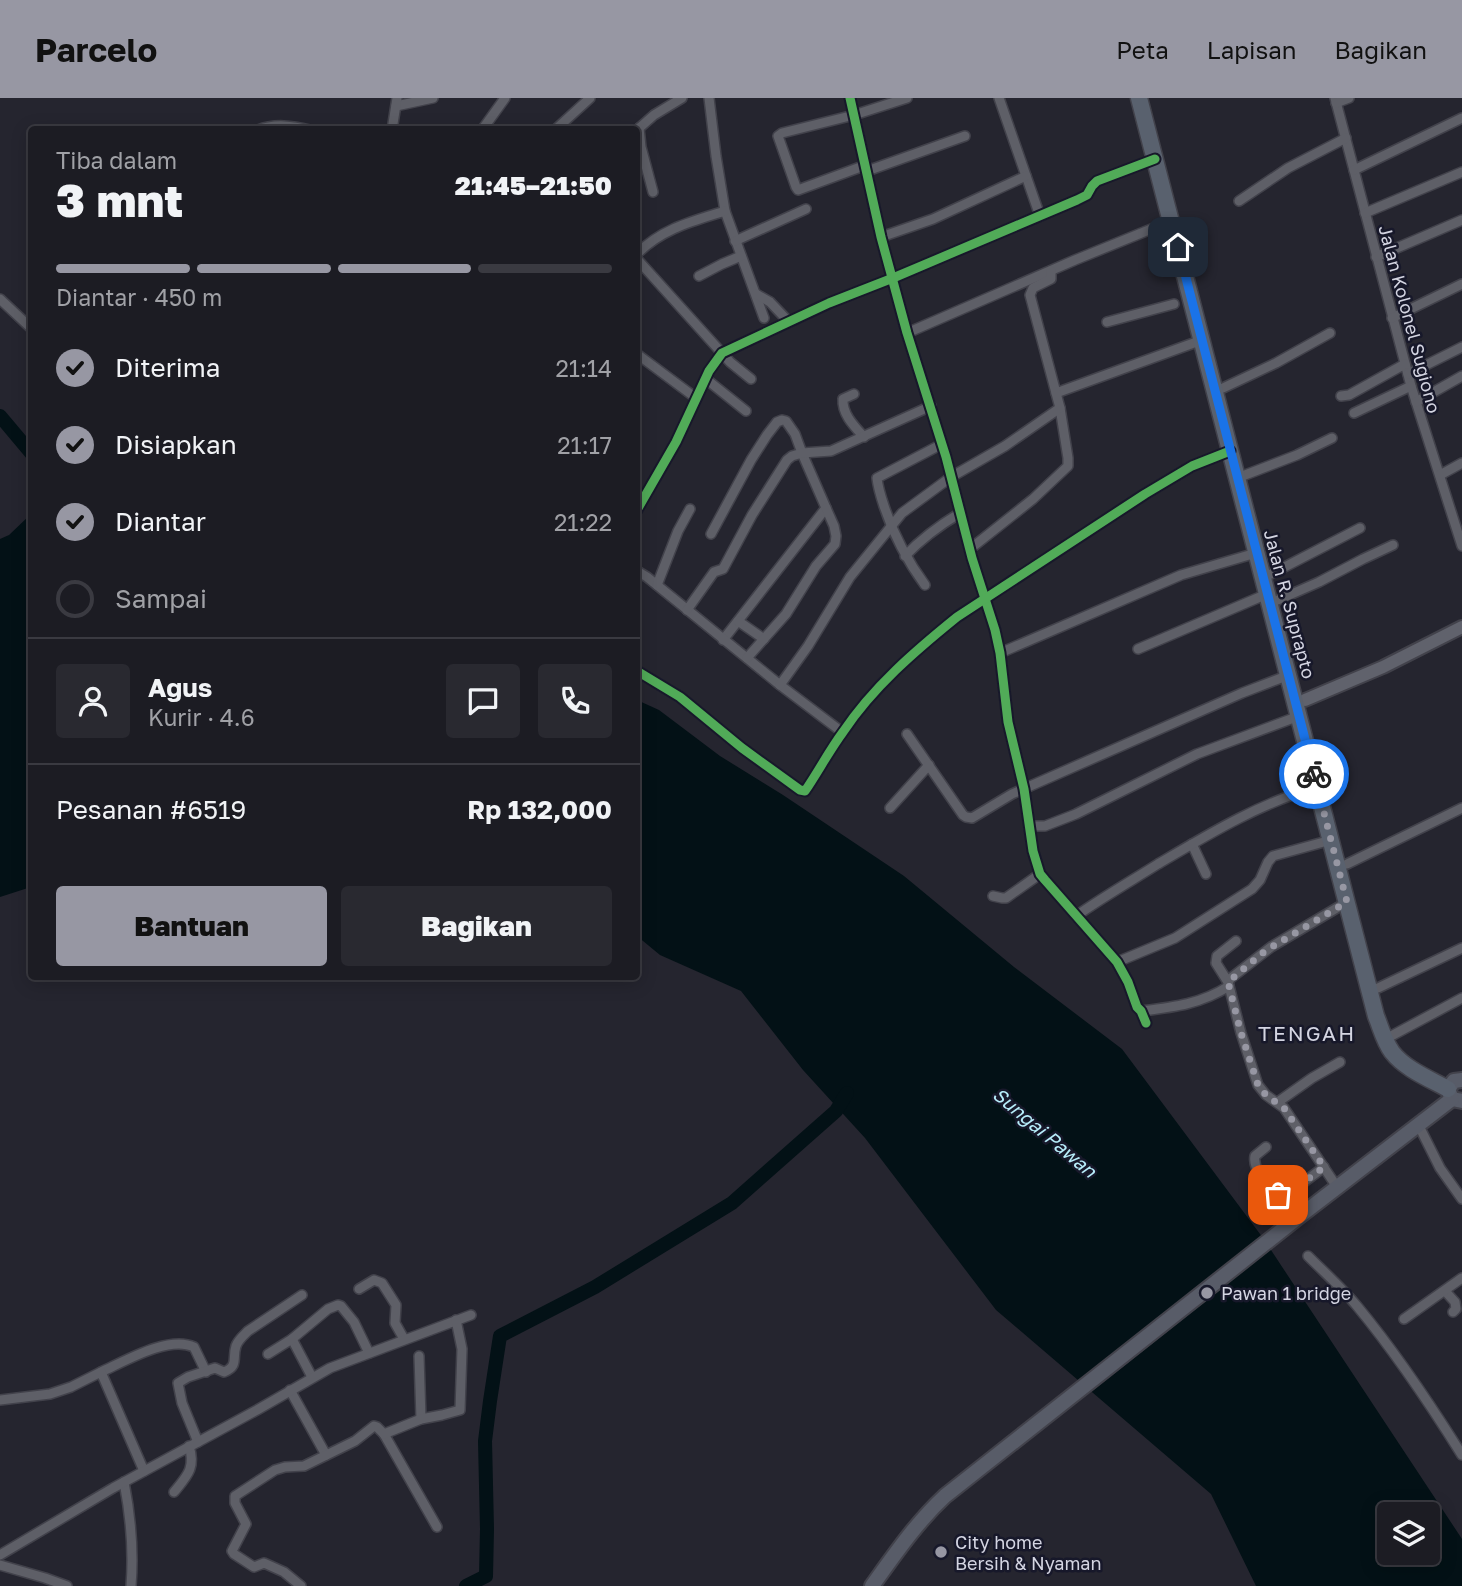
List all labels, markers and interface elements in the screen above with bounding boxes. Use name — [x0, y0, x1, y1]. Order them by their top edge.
text: Parcelo — [35, 30, 157, 69]
text: Peta — [1116, 35, 1169, 64]
text: Lapisan — [1207, 35, 1297, 64]
text: Bagikan — [1335, 35, 1427, 64]
text: Tiba dalam — [56, 146, 177, 174]
text: 21:45–21:50 — [455, 170, 612, 201]
text: 3 mnt — [56, 172, 183, 227]
pin — [1148, 217, 1208, 277]
street label: Jalan Kolonel Sugiono — [1374, 223, 1446, 415]
icon: home — [1159, 228, 1197, 266]
text: Diantar · 450 m — [56, 283, 222, 311]
icon: check — [56, 349, 94, 387]
text: Diterima — [115, 352, 220, 383]
text: 21:14 — [555, 354, 612, 382]
icon: check — [56, 426, 94, 464]
text: Disiapkan — [115, 429, 237, 460]
text: 21:17 — [557, 431, 612, 459]
icon: check — [56, 503, 94, 541]
text: Diantar — [115, 506, 206, 537]
text: 21:22 — [554, 508, 612, 536]
street label: Jalan R. Suprapto — [1260, 527, 1320, 681]
text: Sampai — [115, 583, 207, 614]
button: person — [56, 664, 130, 738]
button: chat — [446, 664, 520, 738]
button: phone — [538, 664, 612, 738]
text: Agus — [148, 672, 212, 703]
text: Kurir · 4.6 — [148, 703, 255, 731]
courier — [1279, 739, 1349, 809]
icon: bike — [1295, 755, 1333, 793]
text: Pesanan #6519 — [56, 794, 246, 825]
text: Rp 132,000 — [467, 794, 612, 825]
button: Bantuan — [56, 886, 327, 966]
button: Bagikan — [341, 886, 612, 966]
district label: TENGAH — [1258, 1020, 1356, 1046]
water label: Sungai Pawan — [989, 1082, 1102, 1183]
pin — [1248, 1165, 1308, 1225]
icon: bag — [1259, 1176, 1297, 1214]
place label: Pawan 1 bridge — [1221, 1282, 1351, 1304]
marker: Pawan 1 bridge — [1199, 1285, 1215, 1301]
map controls — [1377, 1502, 1440, 1565]
button: layers — [1377, 1502, 1440, 1565]
place label: City home Bersih & Nyaman — [955, 1531, 1102, 1574]
marker: City home Bersih & Nyaman — [933, 1544, 949, 1560]

